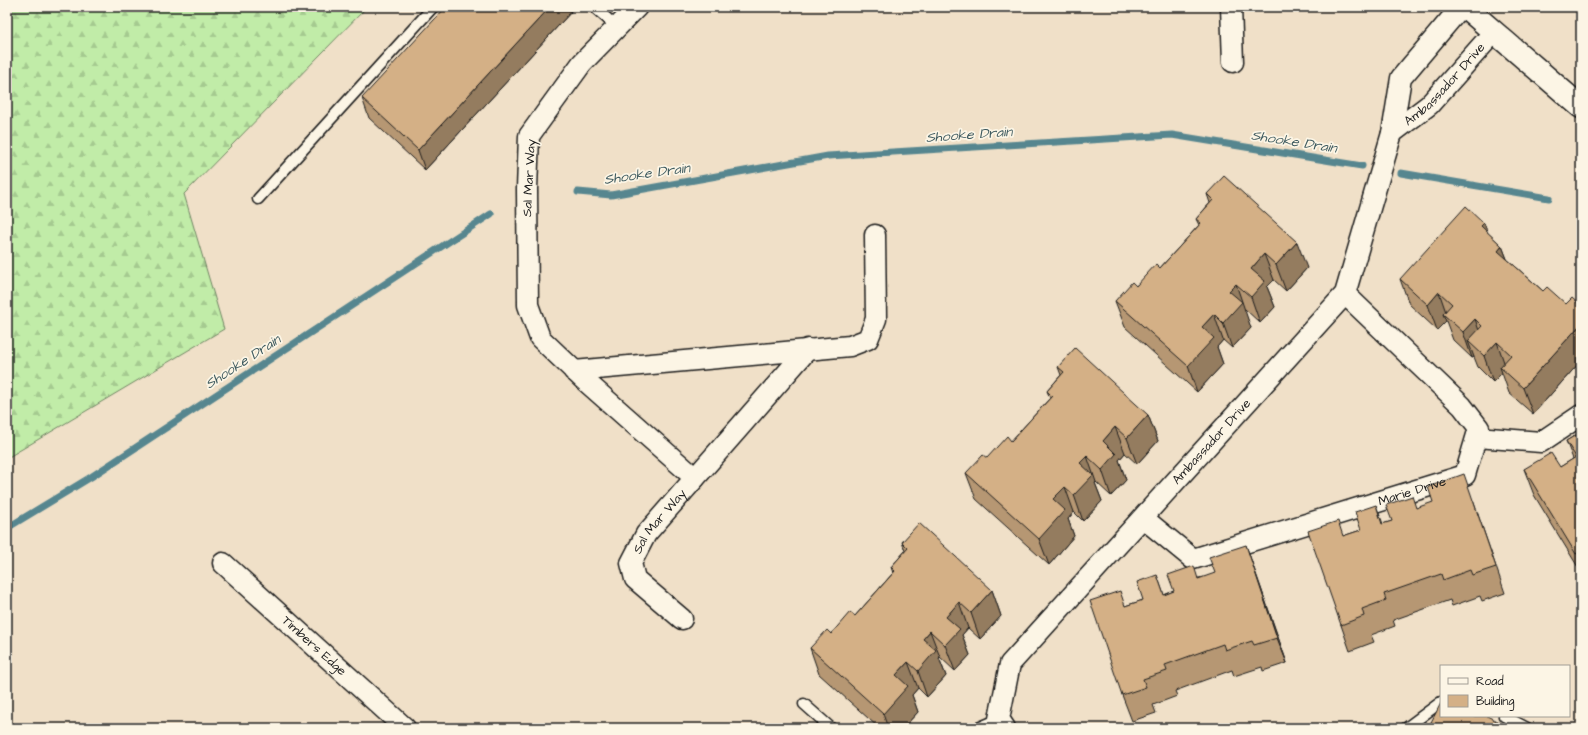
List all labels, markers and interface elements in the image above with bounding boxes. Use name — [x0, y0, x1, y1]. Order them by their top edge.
street label: Ambassador Drive — [1400, 39, 1489, 130]
water label: Shooke Drain — [925, 122, 1014, 148]
water label: Shooke Drain — [1250, 125, 1339, 159]
street label: Sal Mar Way — [518, 139, 541, 217]
water label: Shooke Drain — [603, 158, 692, 190]
water label: Shooke Drain — [201, 330, 286, 394]
street label: Ambassador Drive — [1168, 395, 1255, 488]
street label: Marie Drive — [1376, 472, 1448, 510]
street label: Sal Mar Way — [628, 485, 691, 557]
street label: Timbers Edge — [278, 612, 350, 680]
legend — [1440, 665, 1570, 717]
text: Road — [1476, 673, 1504, 690]
text: Building — [1476, 693, 1514, 711]

